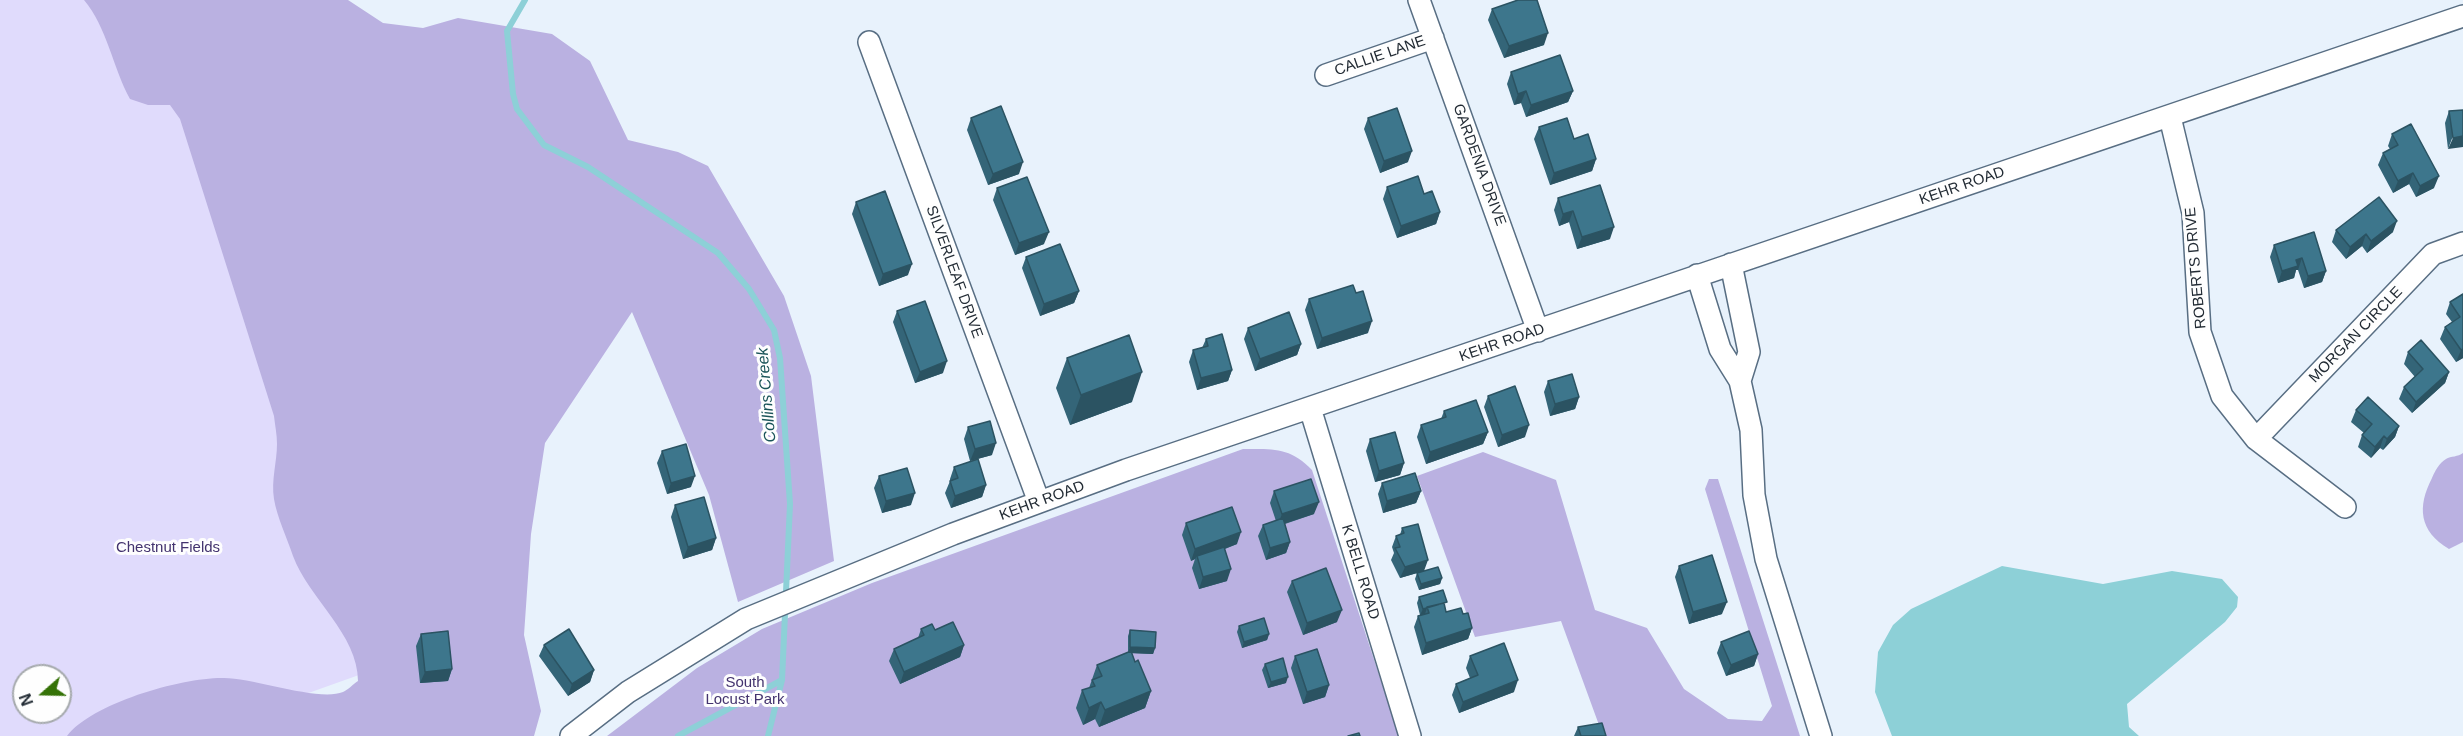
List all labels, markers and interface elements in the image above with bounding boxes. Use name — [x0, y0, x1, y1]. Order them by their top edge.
street label: CALLIE LANE — [1332, 32, 1428, 80]
street label: GARDENIA DRIVE — [1449, 102, 1509, 228]
street label: KEHR ROAD — [1917, 163, 2007, 209]
street label: SILVERLEAF DRIVE — [922, 203, 986, 341]
street label: ROBERTS DRIVE — [2182, 206, 2210, 330]
street label: MORGAN CIRCLE — [2306, 283, 2406, 387]
street label: KEHR ROAD — [1457, 320, 1547, 366]
water label: Collins Creek — [753, 347, 781, 443]
street label: KEHR ROAD — [997, 477, 1087, 525]
street label: K BELL ROAD — [1337, 522, 1383, 622]
park label: Chestnut Fields — [116, 539, 220, 557]
north arrow — [12, 664, 72, 724]
park label: South Locust Park — [705, 674, 785, 709]
text: N — [17, 691, 36, 708]

